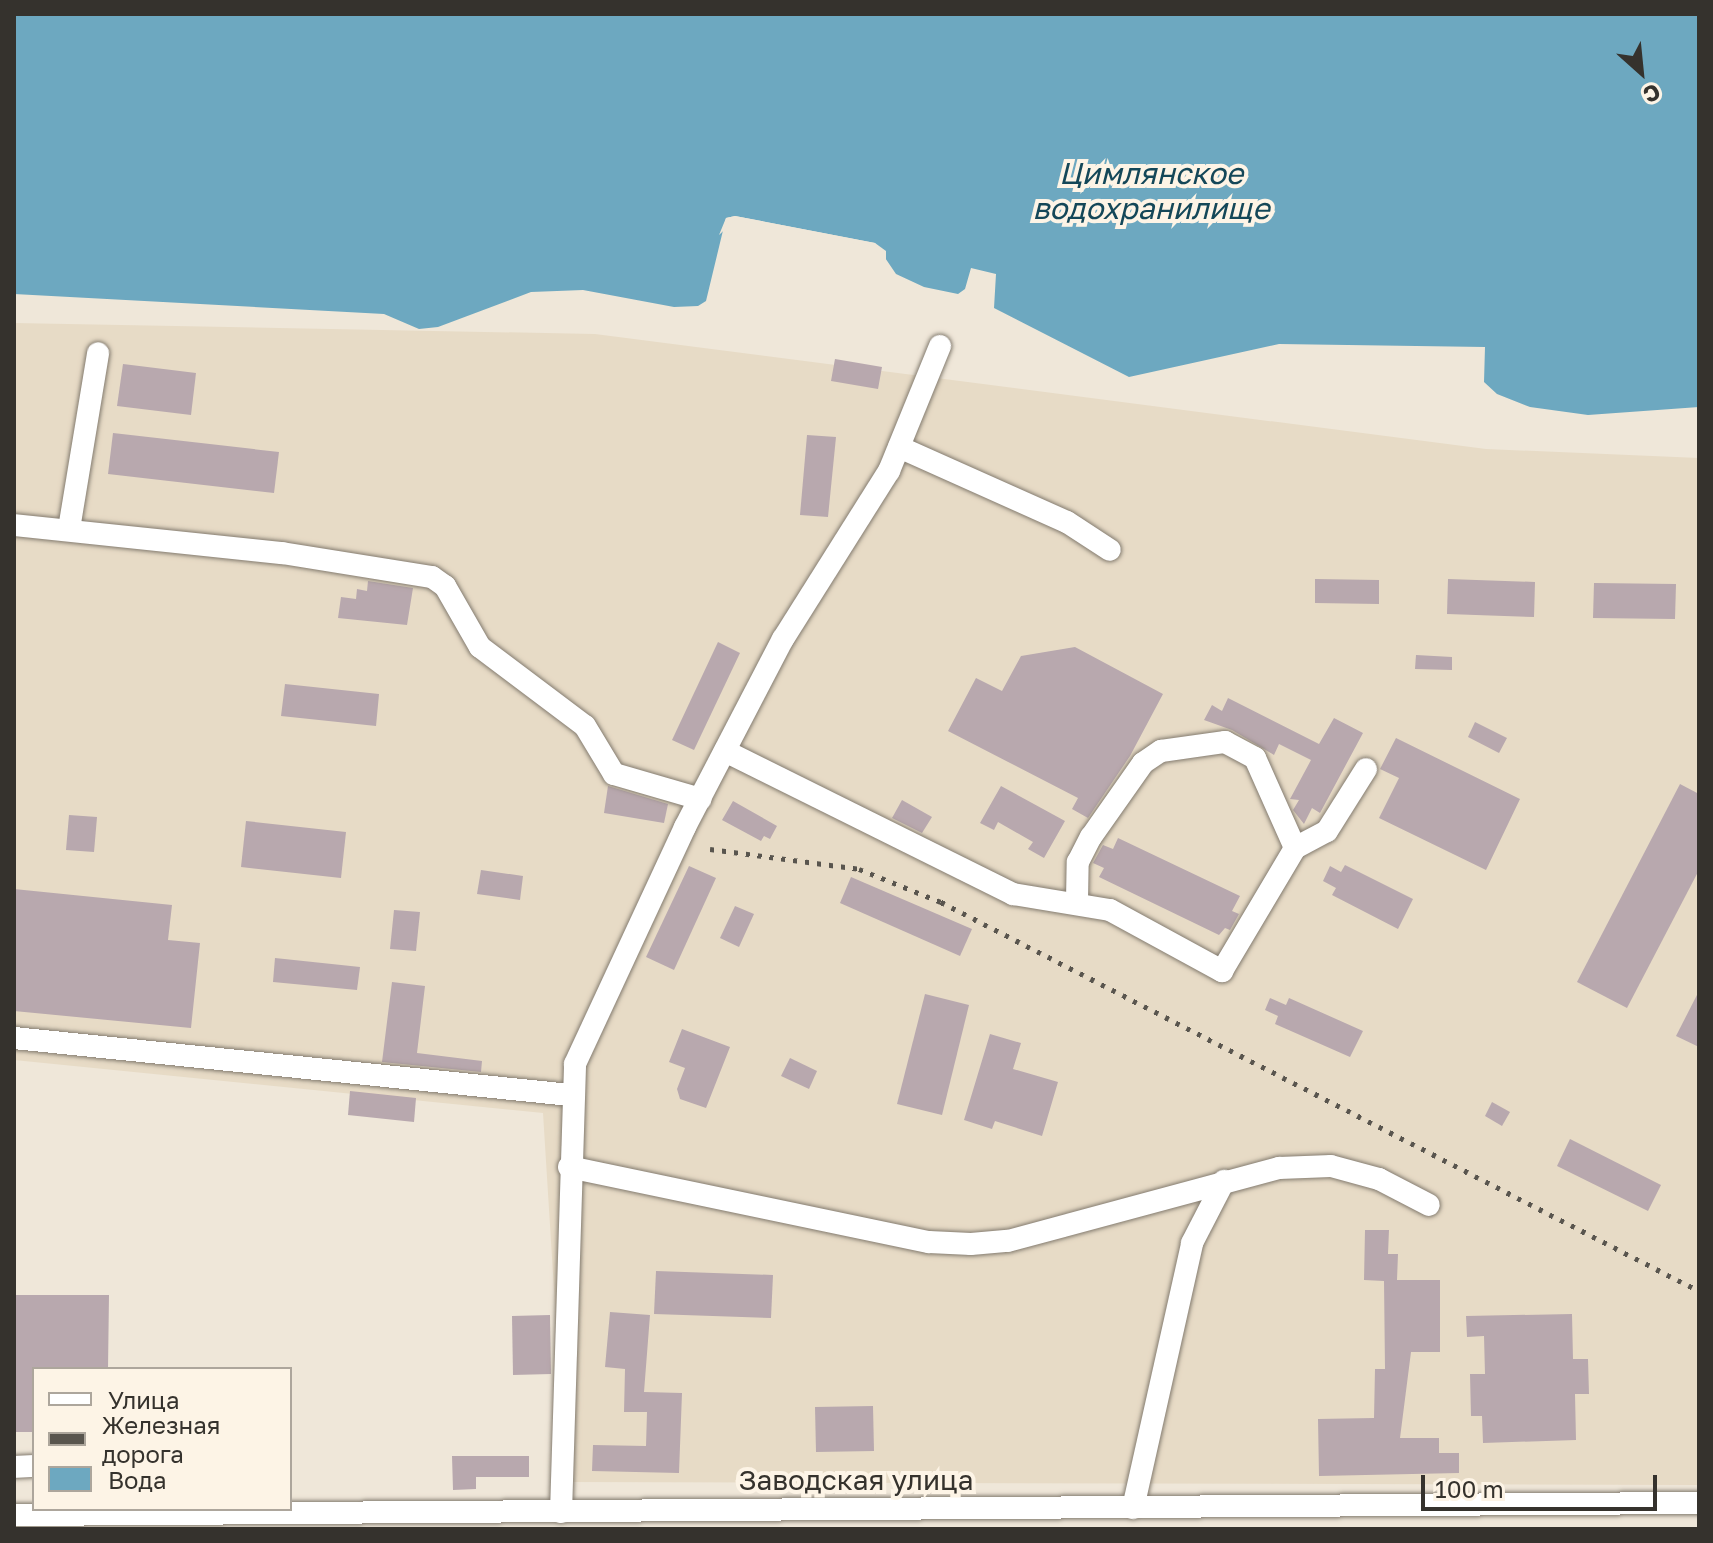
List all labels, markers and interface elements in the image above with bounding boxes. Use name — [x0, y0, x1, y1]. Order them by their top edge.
north arrow — [1601, 32, 1681, 112]
text: С — [1639, 78, 1665, 109]
water label: Цимлянское водохранилище — [1032, 155, 1270, 226]
legend — [32, 1367, 292, 1511]
text: Улица — [108, 1385, 180, 1414]
text: Железная дорога — [102, 1410, 220, 1468]
scale bar — [1425, 1459, 1661, 1509]
street label: Заводская улица — [739, 1463, 973, 1497]
text: Вода — [108, 1465, 167, 1494]
text: 100 m — [1435, 1474, 1504, 1503]

